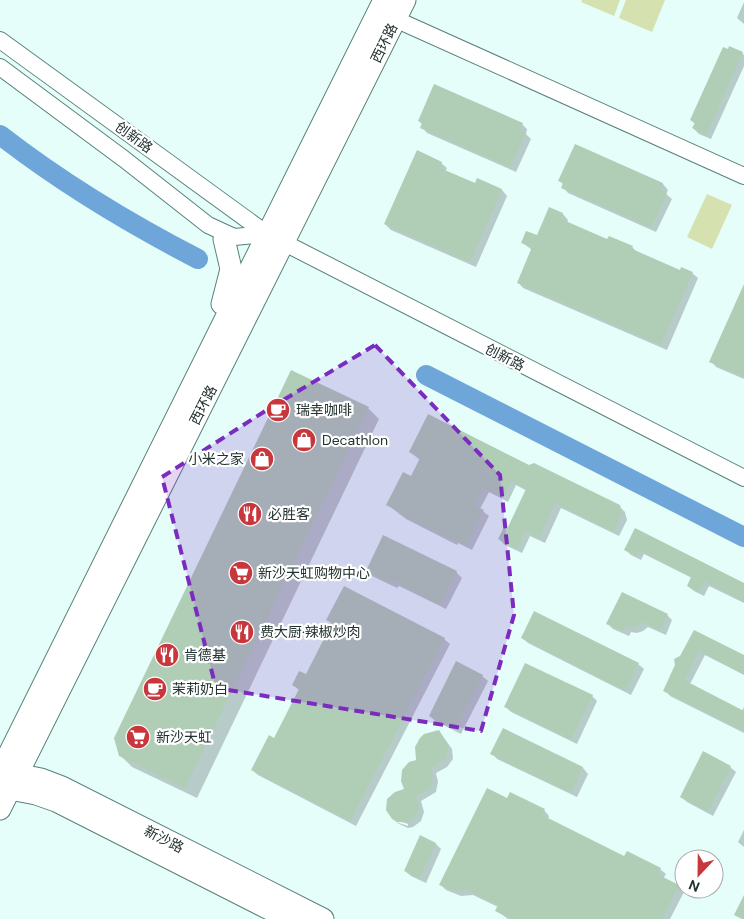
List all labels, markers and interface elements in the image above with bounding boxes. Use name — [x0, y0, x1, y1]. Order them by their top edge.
street label: 西环路 — [367, 20, 401, 66]
street label: 创新路 — [112, 117, 156, 157]
street label: 创新路 — [482, 339, 528, 375]
street label: 西环路 — [185, 382, 221, 428]
cafe icon: 瑞幸咖啡 — [265, 397, 291, 423]
place label: 瑞幸咖啡 — [296, 401, 352, 419]
shop icon: Decathlon — [291, 427, 317, 453]
place label: Decathlon — [322, 431, 388, 449]
shop icon: 小米之家 — [249, 446, 275, 472]
place label: 小米之家 — [188, 450, 244, 468]
restaurant icon: 必胜客 — [237, 501, 263, 527]
place label: 必胜客 — [268, 505, 310, 523]
supermarket icon: 新沙天虹购物中心 — [228, 560, 254, 586]
place label: 新沙天虹购物中心 — [258, 564, 370, 582]
restaurant icon: 费大厨·辣椒炒肉 — [229, 619, 255, 645]
place label: 费大厨·辣椒炒肉 — [260, 623, 361, 641]
restaurant icon: 肯德基 — [154, 642, 180, 668]
place label: 肯德基 — [184, 646, 226, 664]
cafe icon: 茉莉奶白 — [142, 676, 168, 702]
place label: 茉莉奶白 — [172, 680, 228, 698]
supermarket icon: 新沙天虹 — [125, 724, 151, 750]
place label: 新沙天虹 — [156, 728, 212, 746]
street label: 新沙路 — [141, 821, 187, 857]
north arrow — [674, 849, 724, 899]
text: N — [686, 876, 702, 896]

